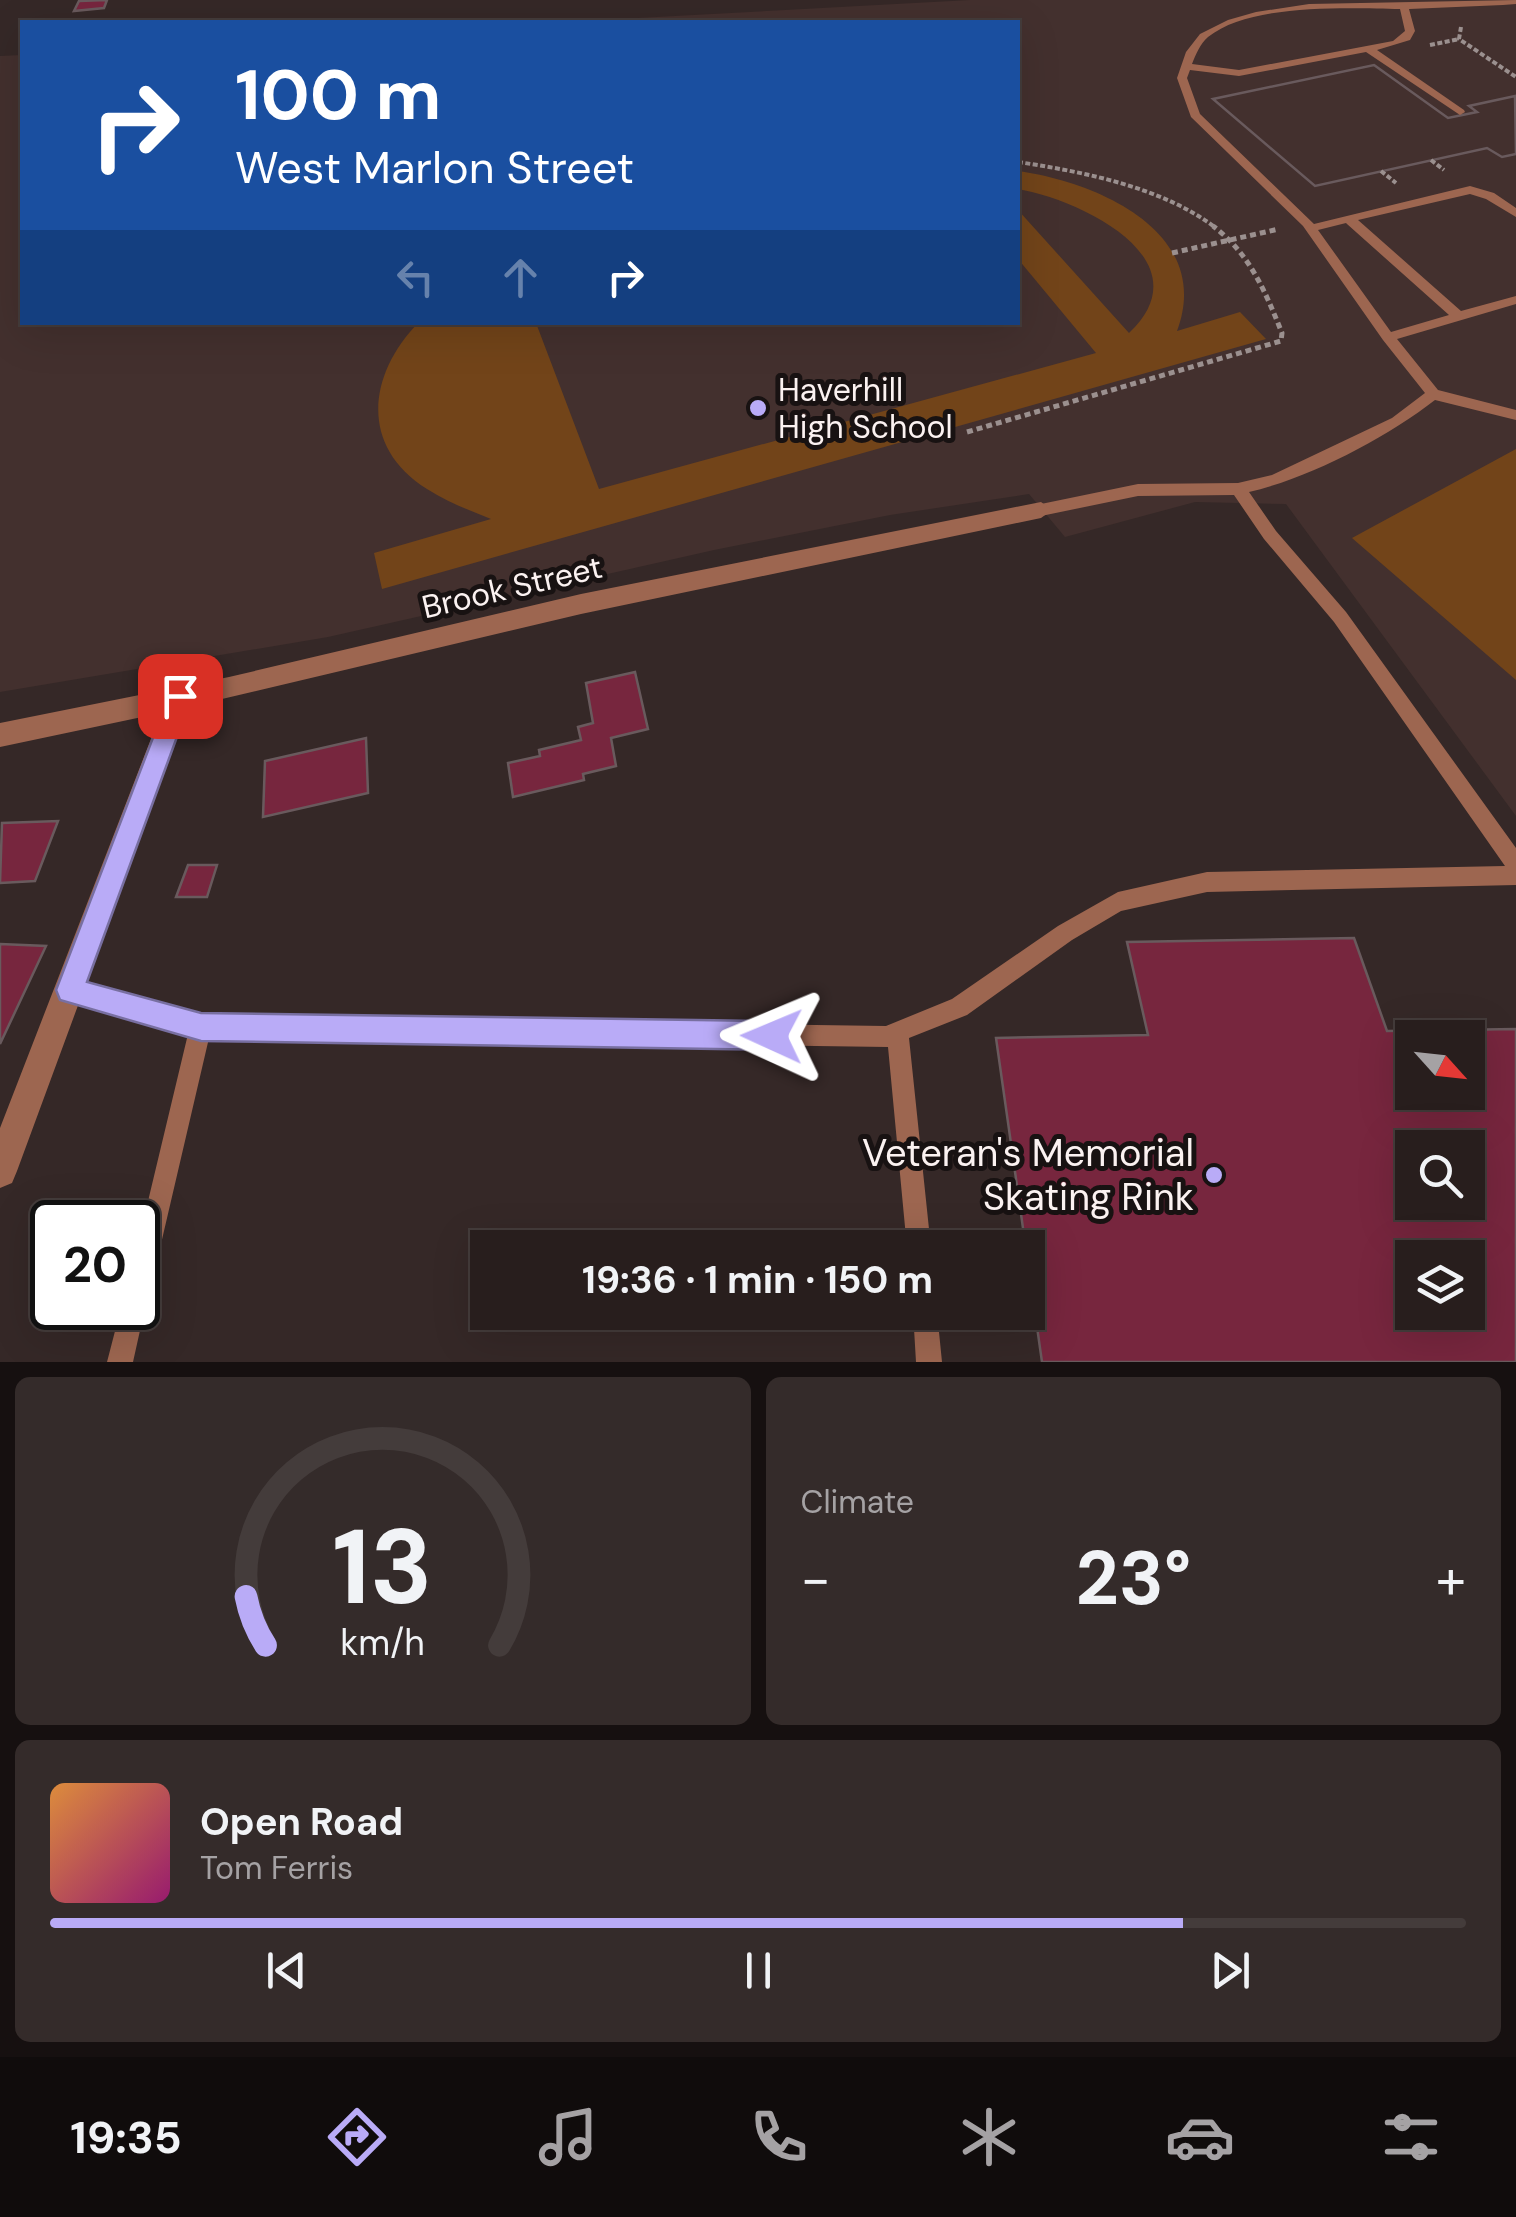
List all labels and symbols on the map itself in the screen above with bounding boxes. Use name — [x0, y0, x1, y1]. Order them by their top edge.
place label: Haverhill High School — [778, 369, 953, 448]
marker: Haverhill High School — [747, 397, 769, 419]
street label: Brook Street — [418, 546, 606, 628]
pin — [138, 654, 223, 739]
position arrow — [720, 984, 824, 1088]
north arrow — [1395, 1020, 1485, 1110]
place label: Veteran's Memorial Skating Rink — [862, 1128, 1194, 1222]
marker: Veteran's Memorial Skating Rink — [1203, 1164, 1225, 1186]
speed limit sign: 20 — [30, 1200, 160, 1330]

